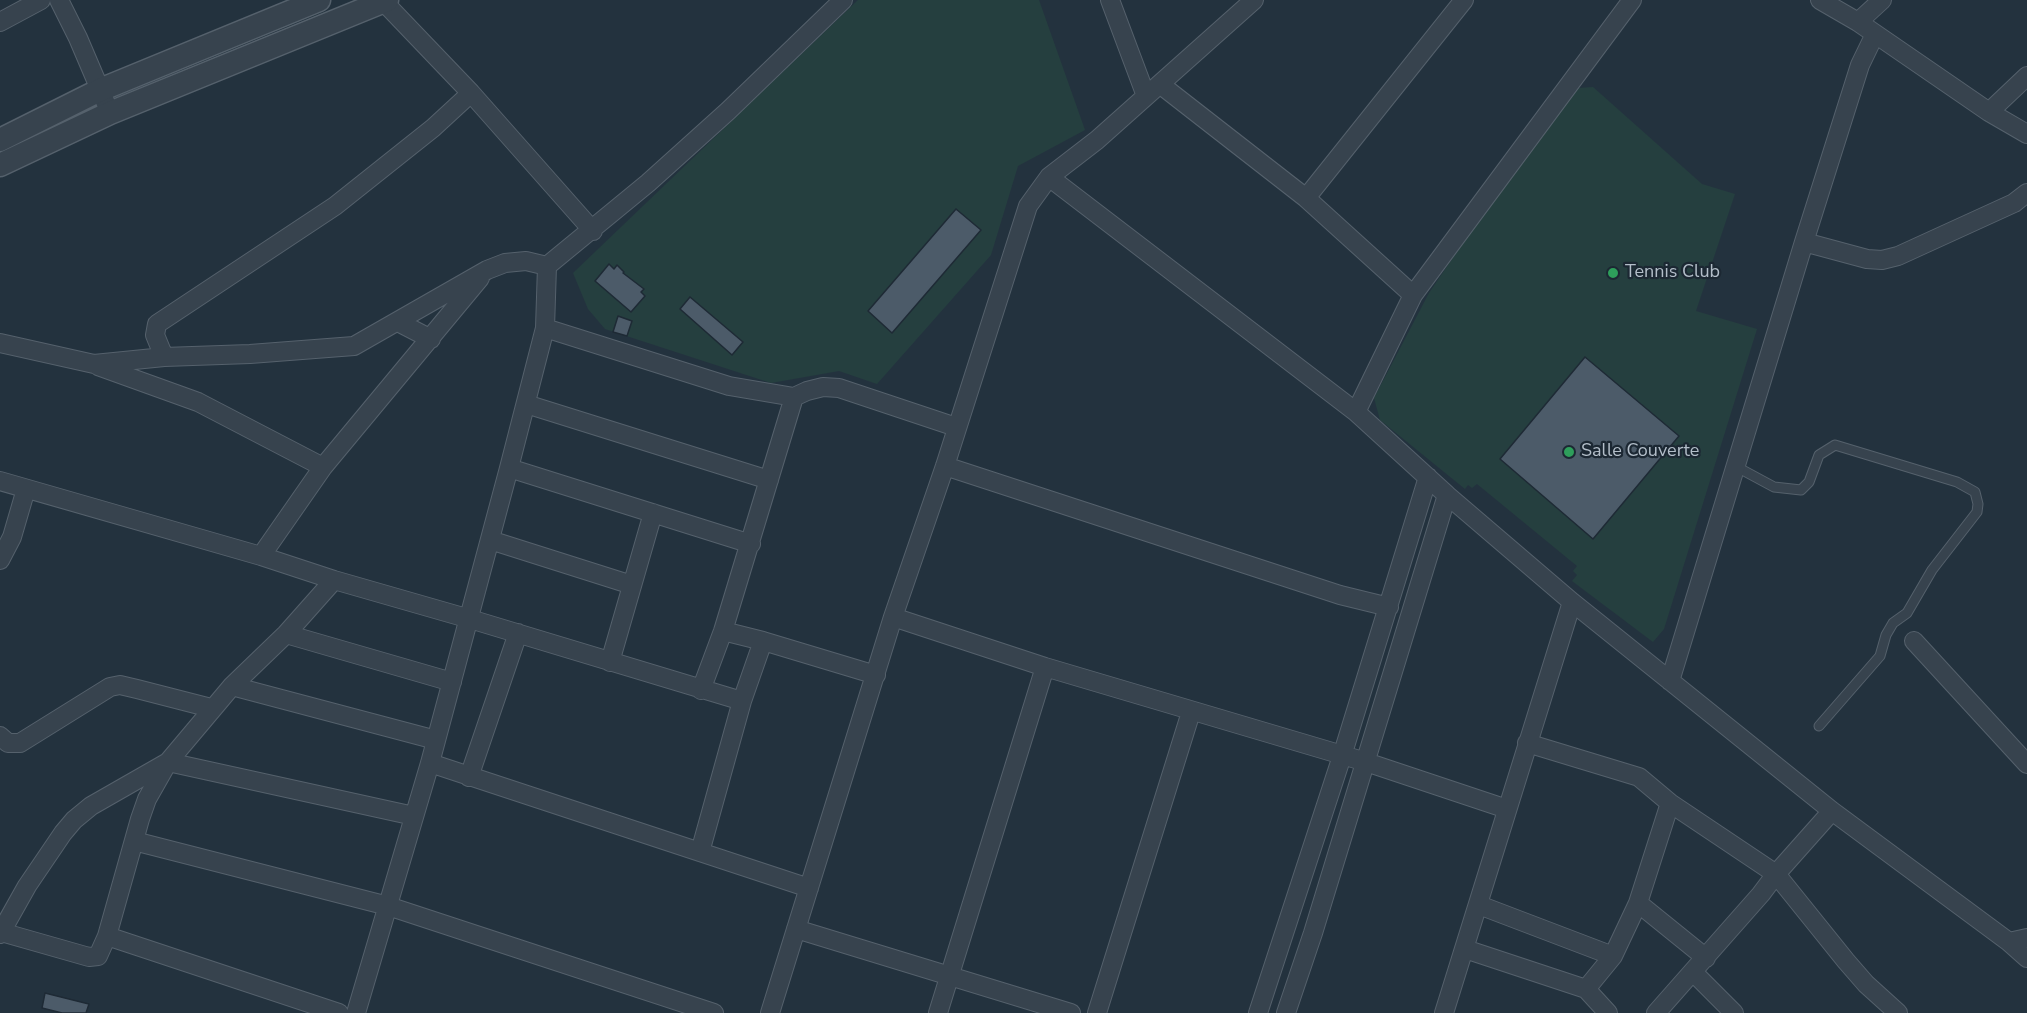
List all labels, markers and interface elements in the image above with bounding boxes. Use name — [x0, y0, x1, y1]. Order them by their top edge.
place label: Tennis Club — [1625, 262, 1720, 284]
marker: Tennis Club — [1606, 266, 1620, 280]
place label: Salle Couverte — [1581, 441, 1699, 463]
marker: Salle Couverte — [1562, 445, 1576, 459]

